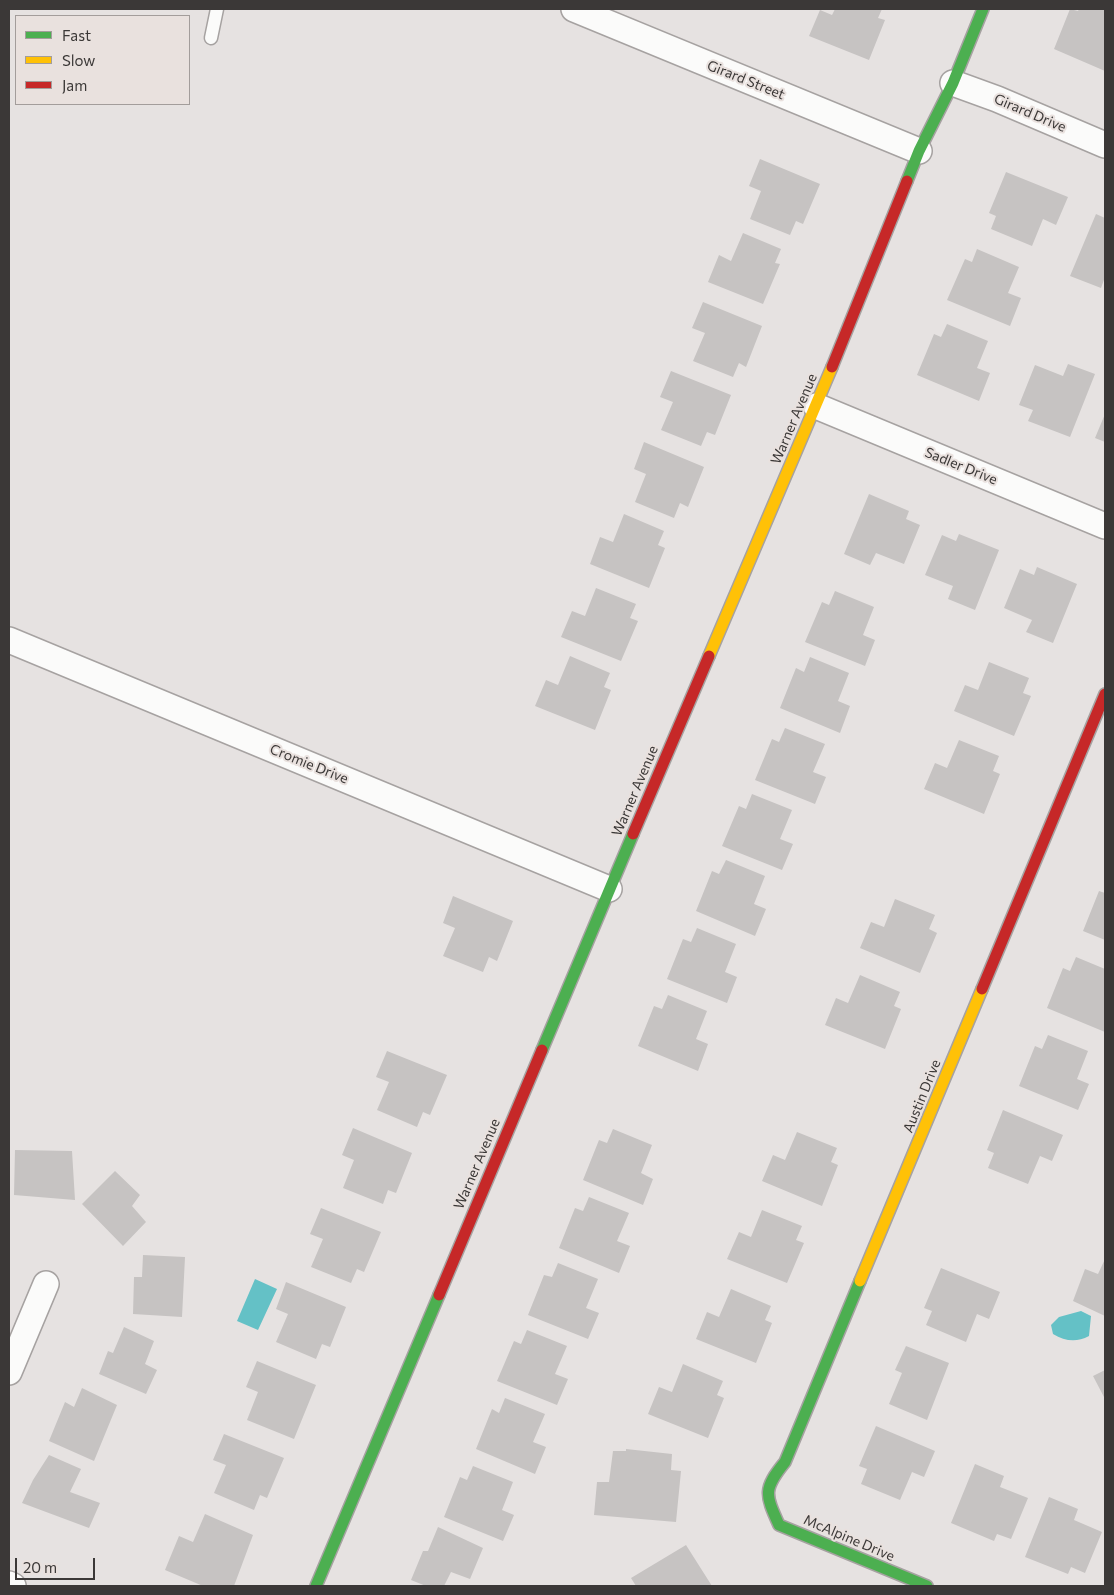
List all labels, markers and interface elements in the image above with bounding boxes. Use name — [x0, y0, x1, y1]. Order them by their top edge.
legend — [15, 15, 190, 105]
text: Fast — [62, 26, 91, 44]
text: Slow — [62, 51, 95, 69]
street label: Girard Street — [705, 57, 787, 103]
text: Jam — [62, 76, 87, 94]
street label: Girard Drive — [991, 90, 1069, 136]
street label: Warner Avenue — [767, 371, 821, 467]
street label: Sadler Drive — [922, 444, 1000, 488]
street label: Cromie Drive — [267, 741, 351, 787]
street label: Warner Avenue — [608, 743, 662, 839]
street label: Austin Drive — [900, 1057, 944, 1135]
street label: Warner Avenue — [450, 1116, 504, 1212]
street label: McAlpine Drive — [801, 1511, 897, 1565]
scale bar — [18, 1548, 98, 1580]
text: 20 m — [23, 1558, 57, 1576]

